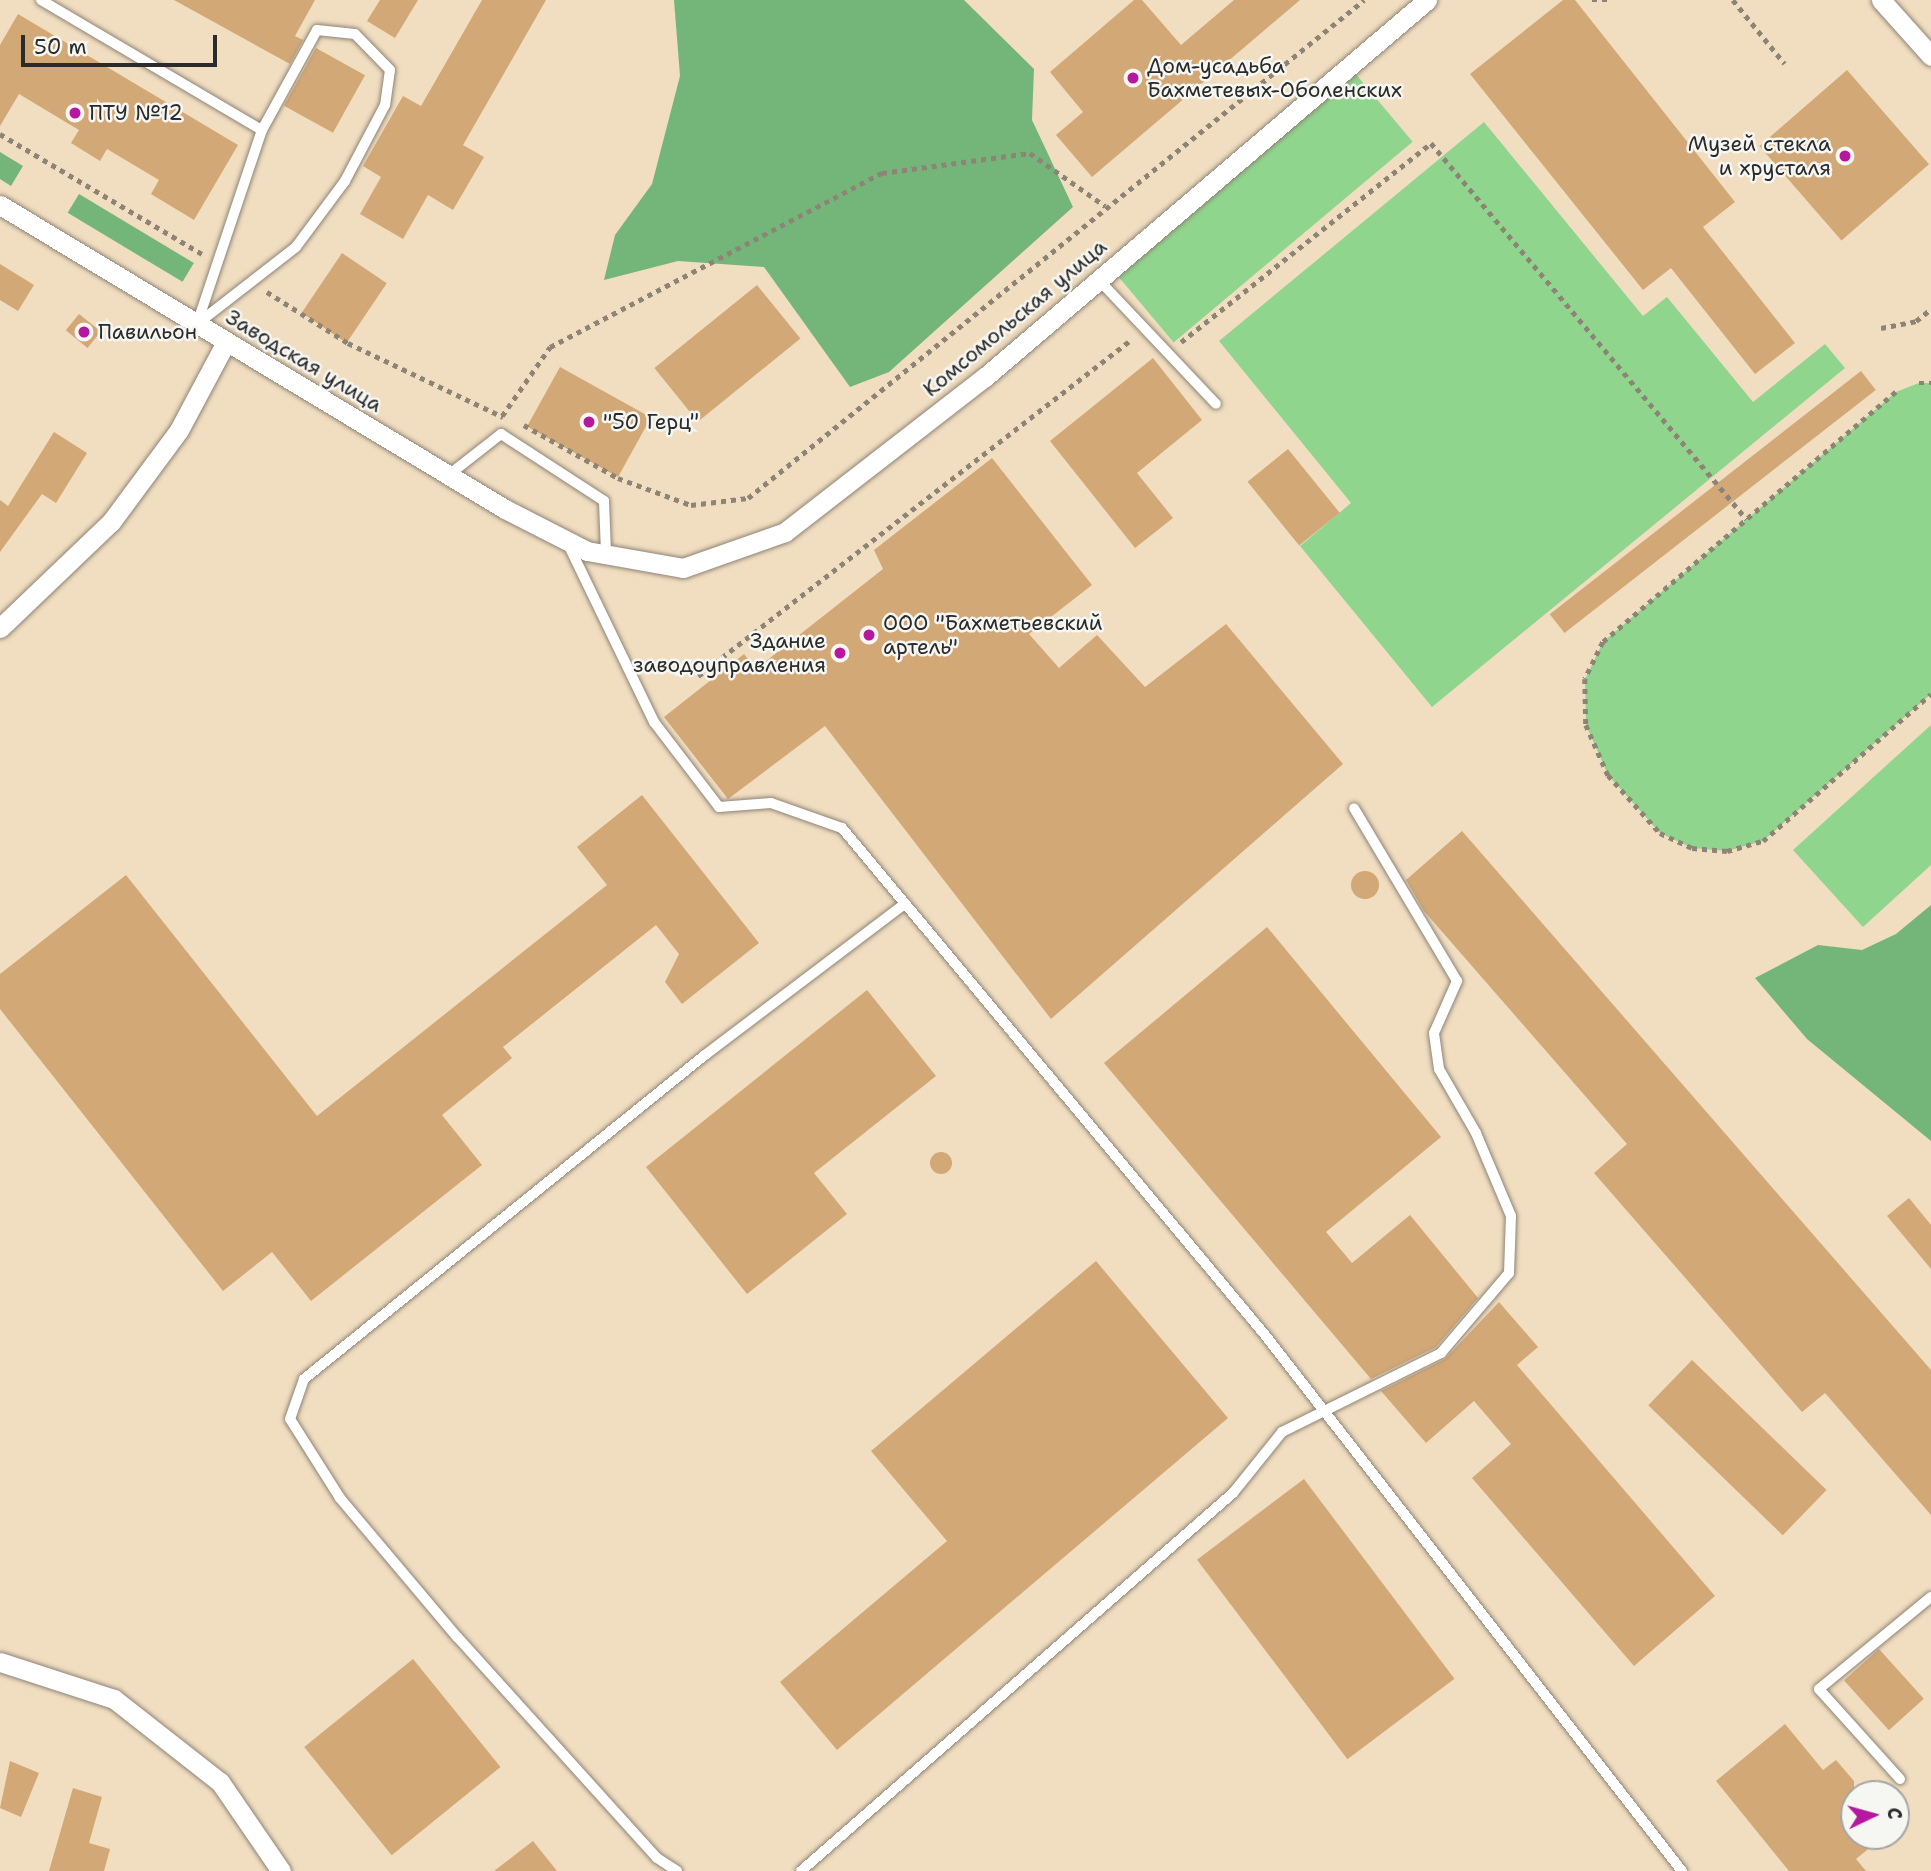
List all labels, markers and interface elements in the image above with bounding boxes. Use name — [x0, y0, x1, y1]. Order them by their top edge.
scale bar — [24, 21, 220, 65]
text: 50 m — [34, 33, 87, 61]
place label: Дом-усадьба Бахметевых-Оболенских — [1147, 53, 1402, 103]
marker: Дом-усадьба Бахметевых-Оболенских — [1125, 70, 1141, 86]
place label: ПТУ №12 — [89, 100, 183, 126]
marker: ПТУ №12 — [67, 105, 83, 121]
place label: Музей стекла и хрусталя — [1688, 131, 1831, 181]
marker: Музей стекла и хрусталя — [1837, 148, 1853, 164]
street label: Комсомольская улица — [918, 234, 1112, 402]
street label: Заводская улица — [221, 304, 387, 418]
place label: Павильон — [98, 319, 197, 345]
marker: Павильон — [76, 324, 92, 340]
place label: "50 Герц" — [603, 409, 699, 435]
marker: "50 Герц" — [581, 414, 597, 430]
place label: ООО "Бахметьевский артель" — [883, 610, 1103, 660]
marker: ООО "Бахметьевский артель" — [861, 627, 877, 643]
place label: Здание заводоуправления — [633, 628, 826, 678]
marker: Здание заводоуправления — [832, 645, 848, 661]
north arrow — [1840, 1780, 1910, 1850]
text: С — [1881, 1806, 1907, 1820]

